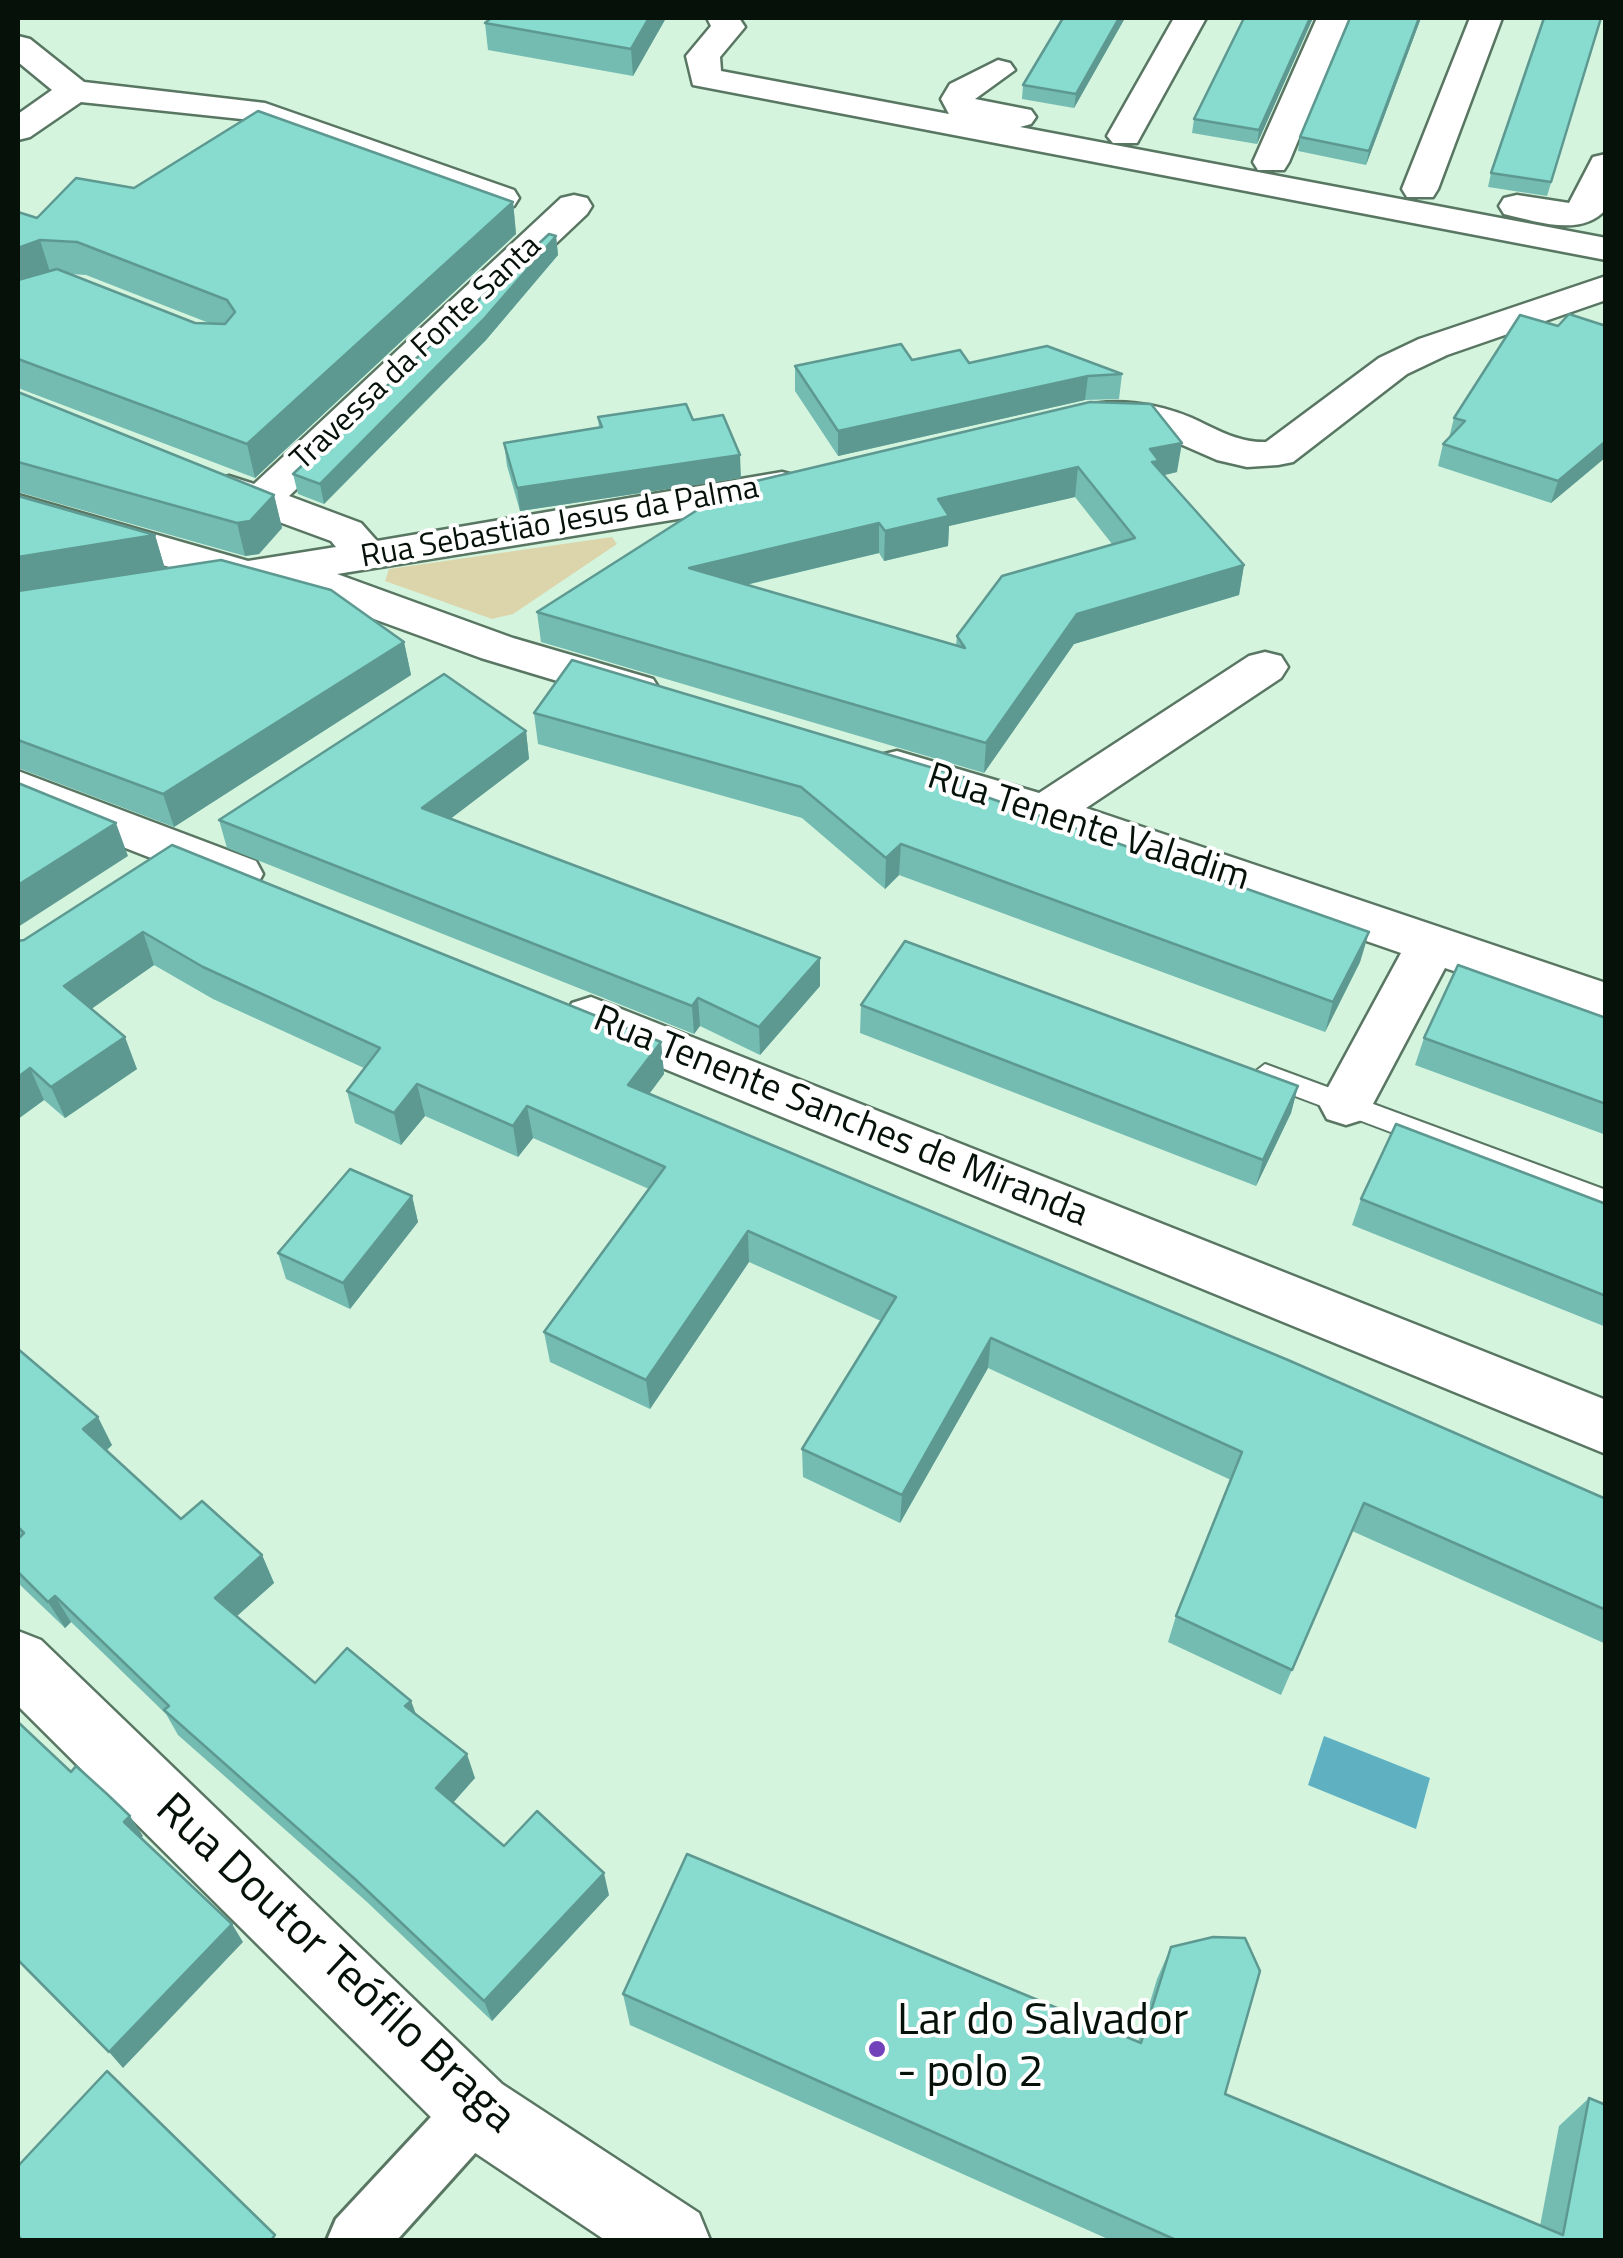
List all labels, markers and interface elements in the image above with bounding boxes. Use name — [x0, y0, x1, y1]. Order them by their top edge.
street label: Travessa da Fonte Santa — [284, 228, 550, 480]
street label: Rua Sebastião Jesus da Palma — [358, 470, 762, 578]
street label: Rua Tenente Valadim — [921, 755, 1255, 903]
street label: Rua Tenente Sanches de Miranda — [586, 998, 1094, 1238]
street label: Rua Doutor Teófilo Braga — [143, 1784, 525, 2146]
place label: Lar do Salvador - polo 2 — [897, 1996, 1188, 2102]
marker: Lar do Salvador - polo 2 — [866, 2038, 888, 2060]

